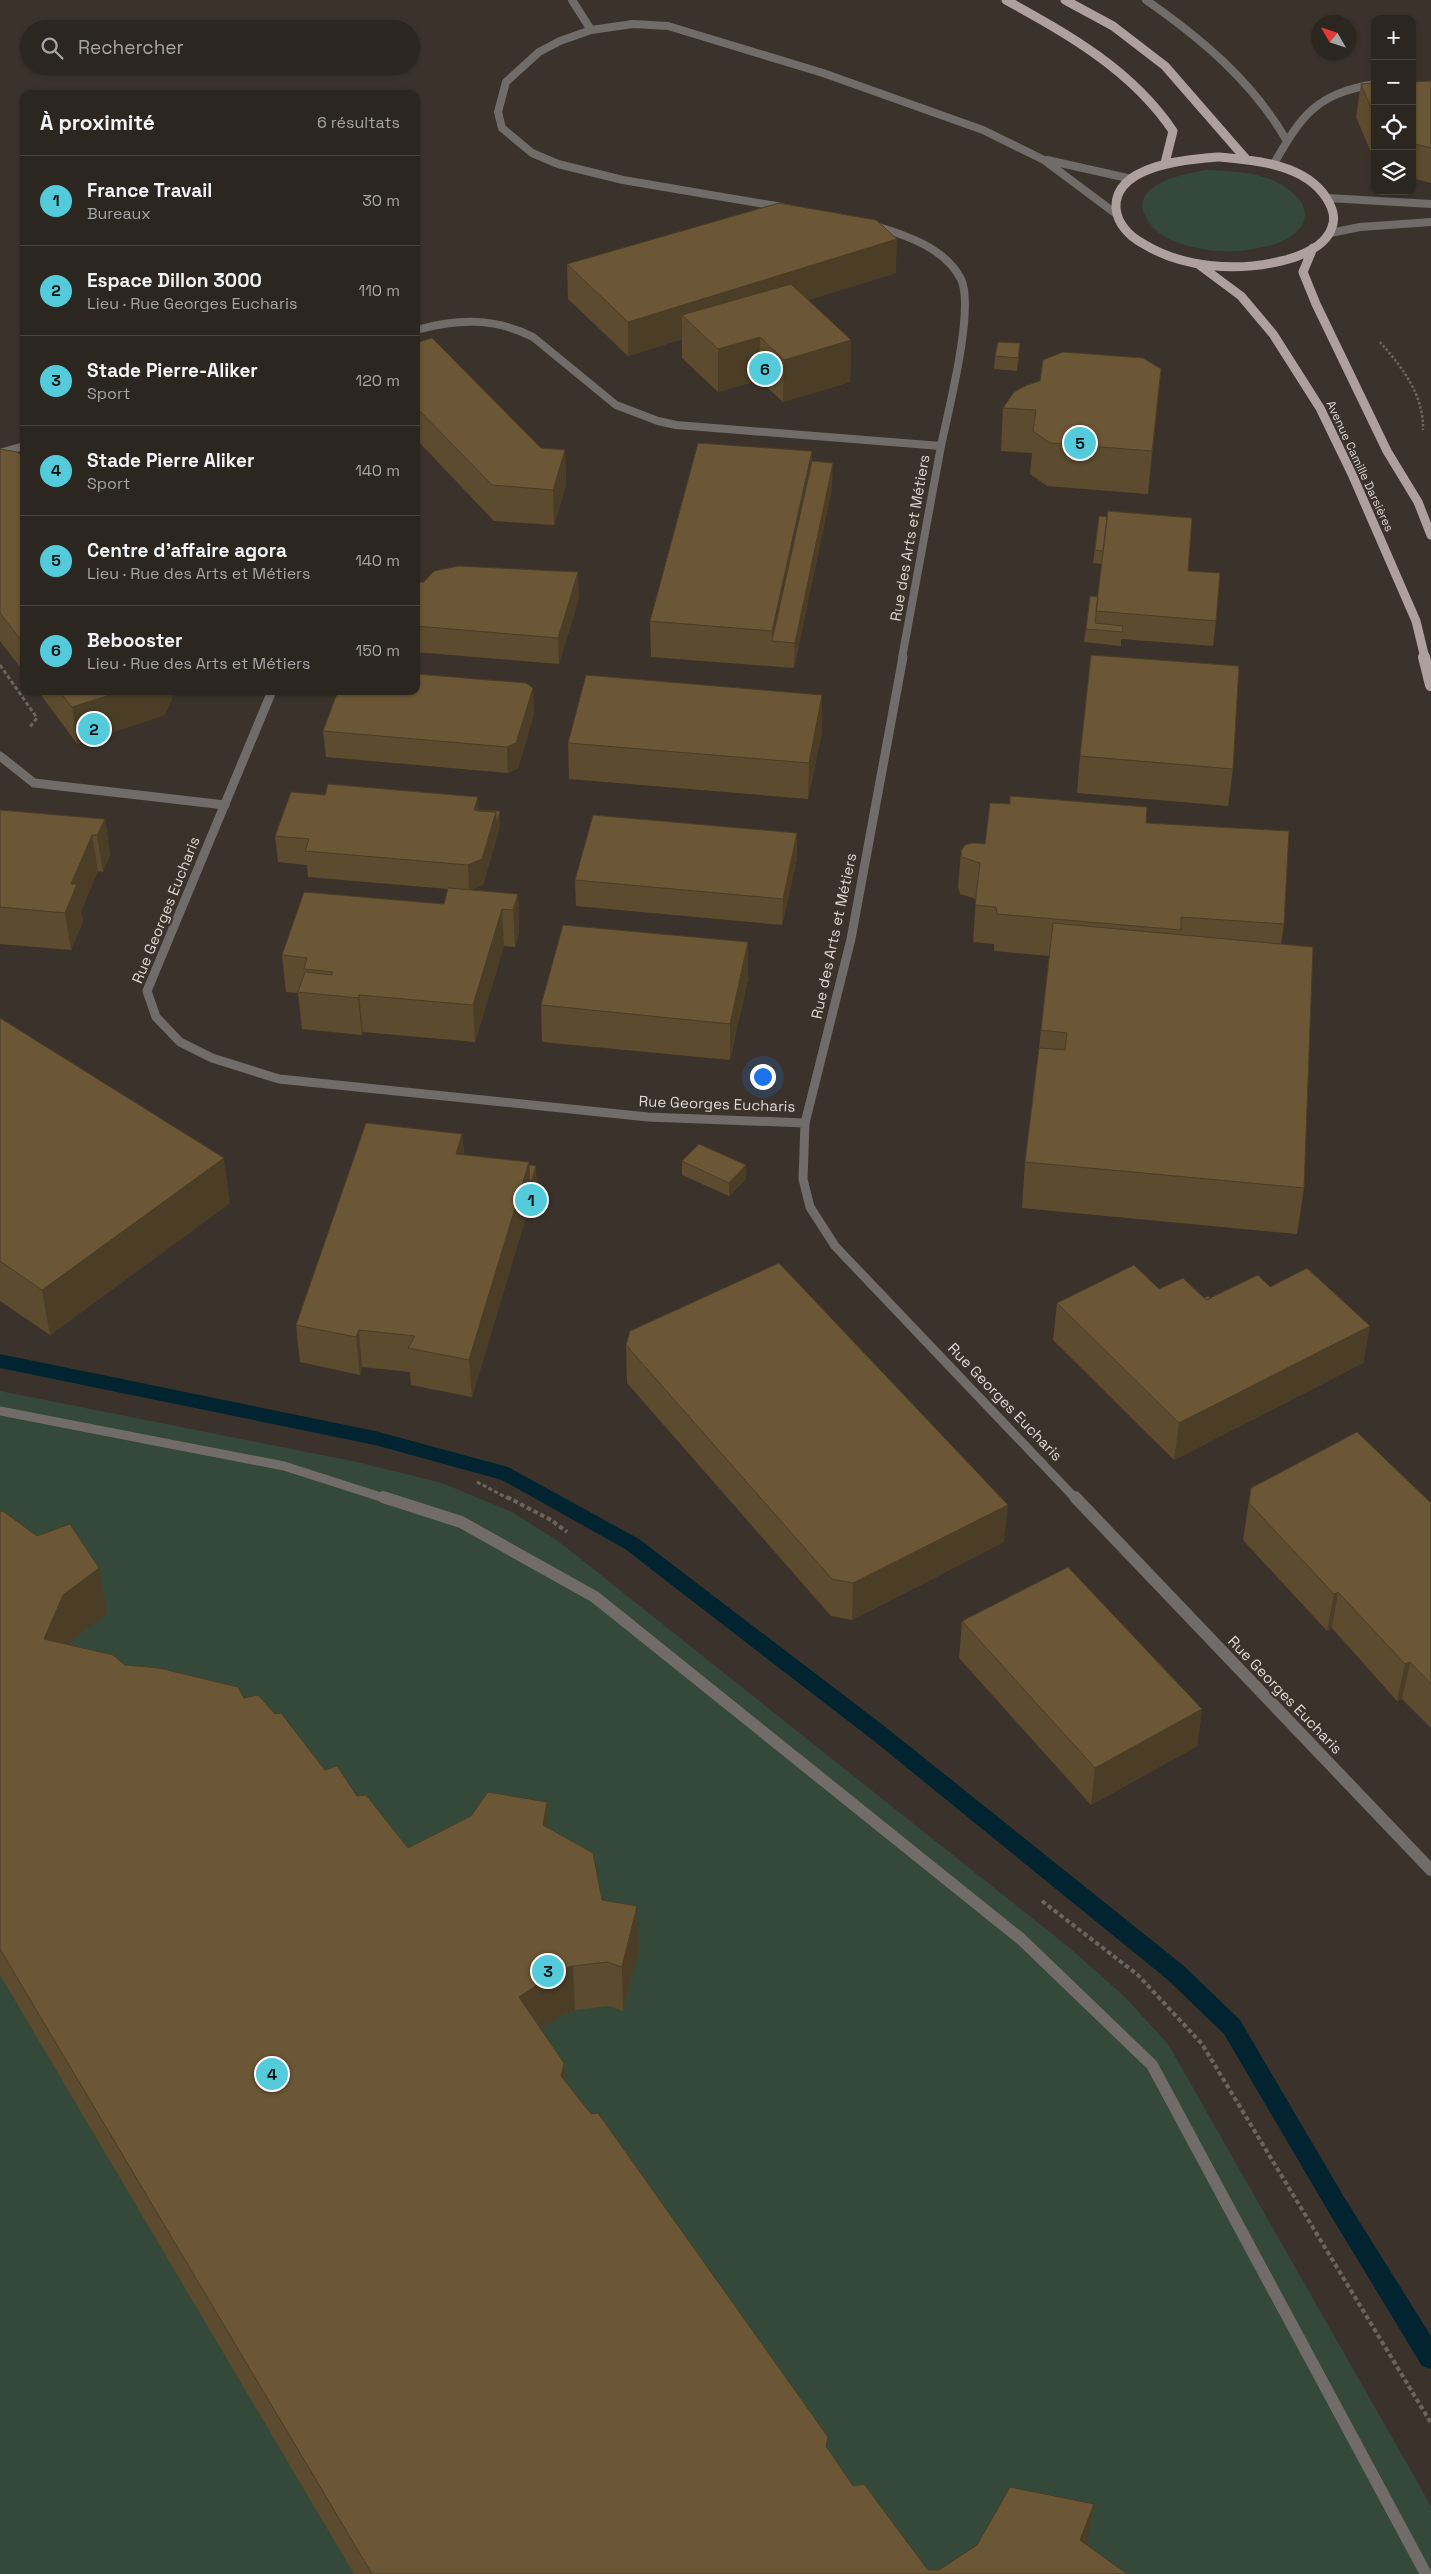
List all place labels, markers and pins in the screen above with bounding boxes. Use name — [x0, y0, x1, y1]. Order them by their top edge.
pin: 6 — [749, 350, 781, 388]
pin: 5 — [1064, 424, 1096, 462]
pin: 2 — [78, 710, 110, 748]
pin: 1 — [515, 1181, 547, 1219]
pin: 3 — [532, 1952, 564, 1990]
pin: 4 — [256, 2055, 288, 2093]

